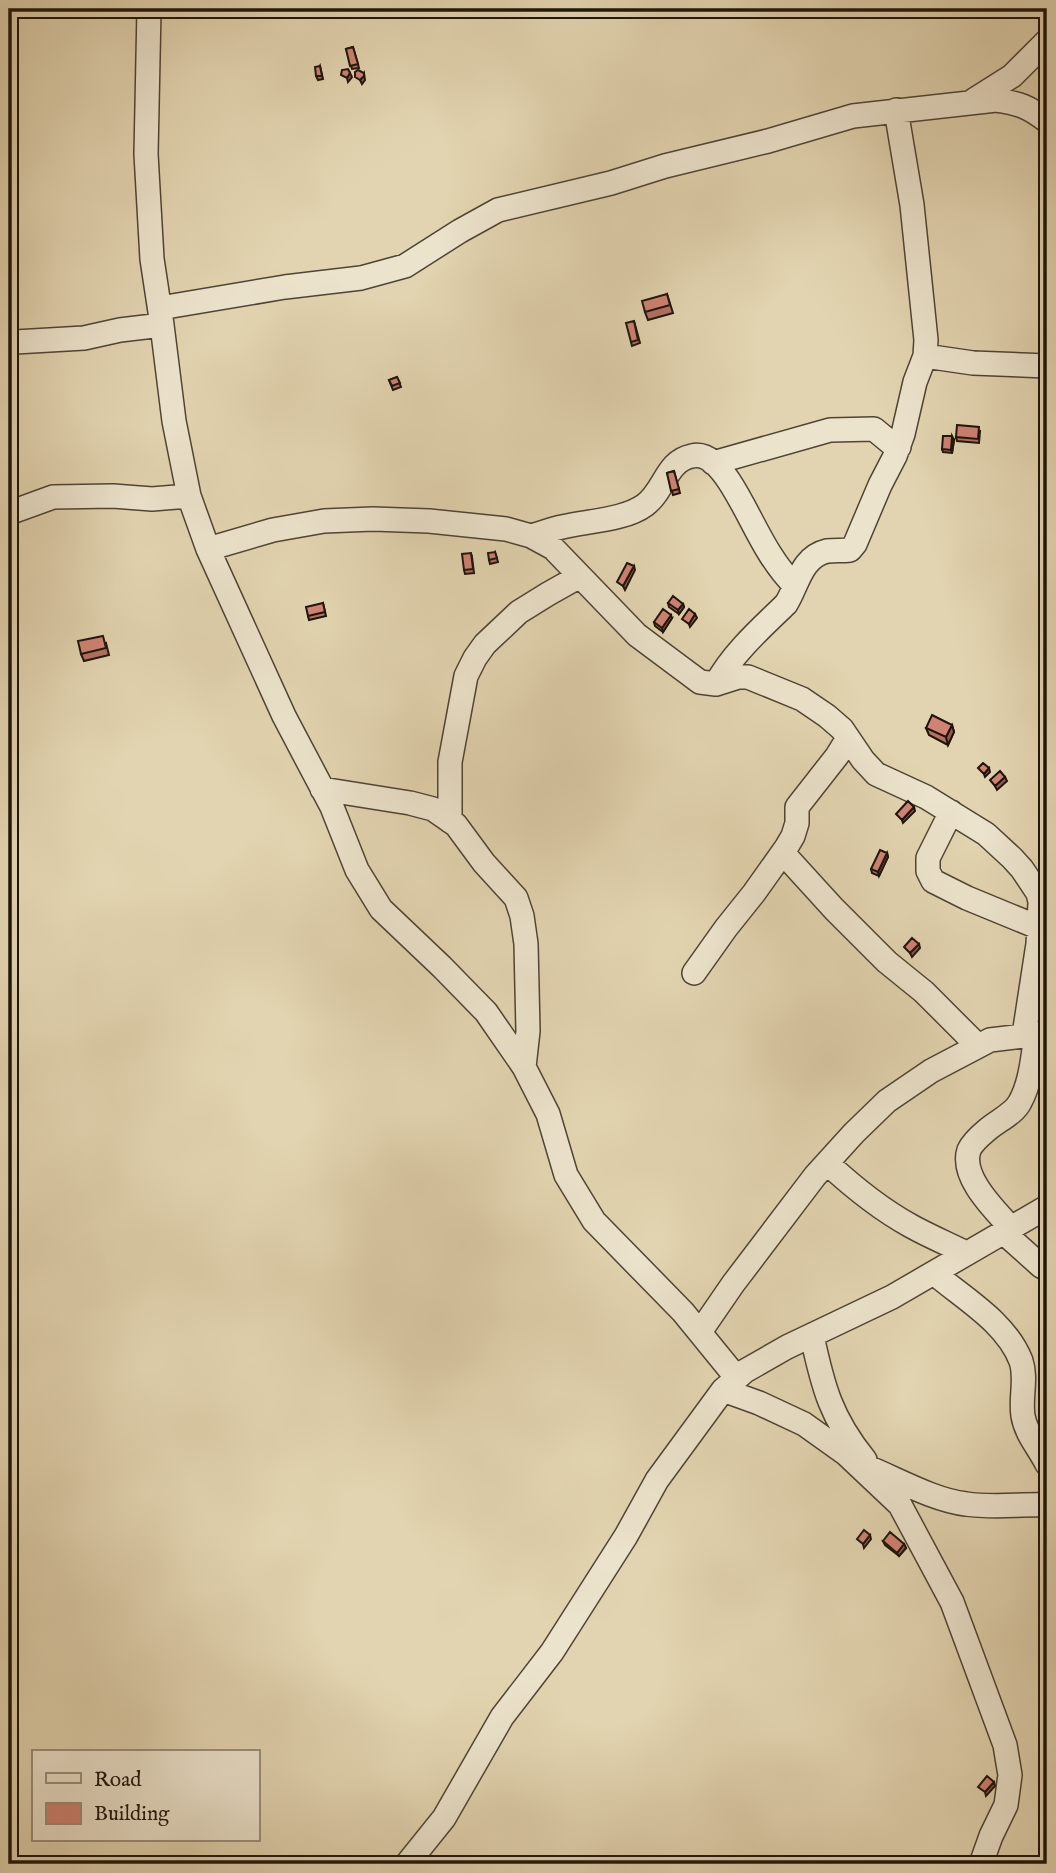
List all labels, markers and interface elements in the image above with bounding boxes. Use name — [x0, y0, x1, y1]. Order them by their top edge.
legend — [32, 1750, 259, 1842]
text: Road — [94, 1767, 142, 1794]
text: Building — [94, 1801, 170, 1828]

